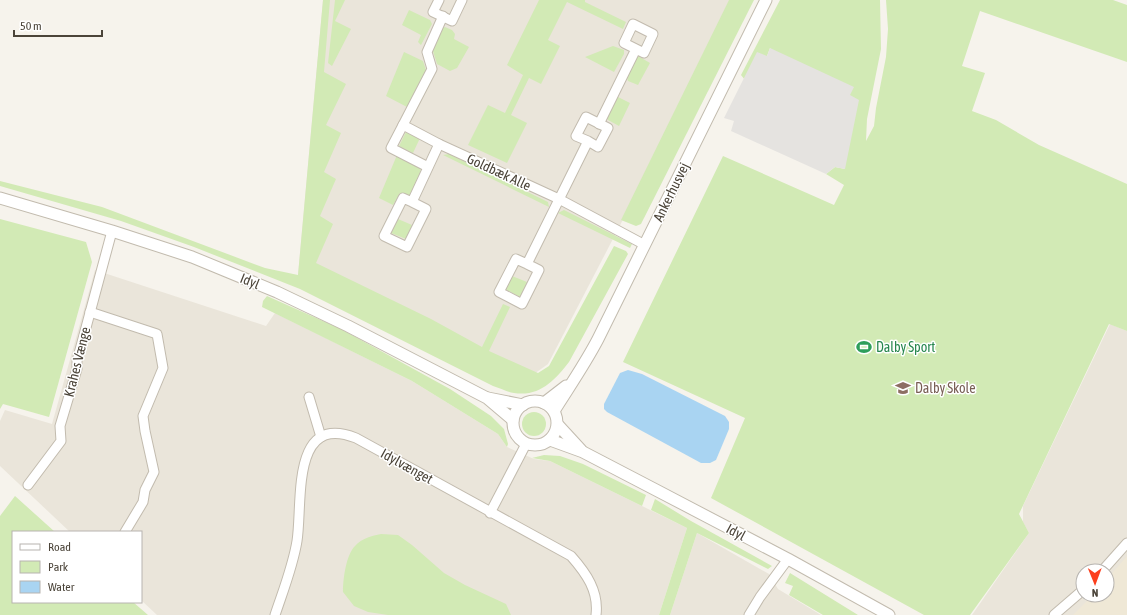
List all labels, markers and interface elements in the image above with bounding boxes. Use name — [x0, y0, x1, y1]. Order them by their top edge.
scale bar — [14, 12, 102, 38]
text: 50 m — [20, 19, 42, 33]
street label: Goldbæk Alle — [465, 150, 533, 194]
street label: Ankerhusvej — [650, 160, 692, 224]
street label: Idyl — [238, 270, 262, 292]
street label: Krahes Vænge — [61, 325, 93, 399]
sports icon: Dalby Sport — [855, 338, 873, 356]
place label: Dalby Sport — [876, 339, 935, 355]
school or university icon: Dalby Skole — [894, 379, 912, 397]
place label: Dalby Skole — [915, 380, 976, 396]
street label: Idylvænget — [378, 445, 436, 487]
street label: Idyl — [724, 520, 749, 544]
legend — [12, 531, 142, 603]
text: Road — [48, 540, 71, 554]
text: Park — [48, 560, 69, 574]
north arrow — [1075, 563, 1115, 603]
text: Water — [48, 580, 75, 594]
text: N — [1092, 587, 1099, 599]

